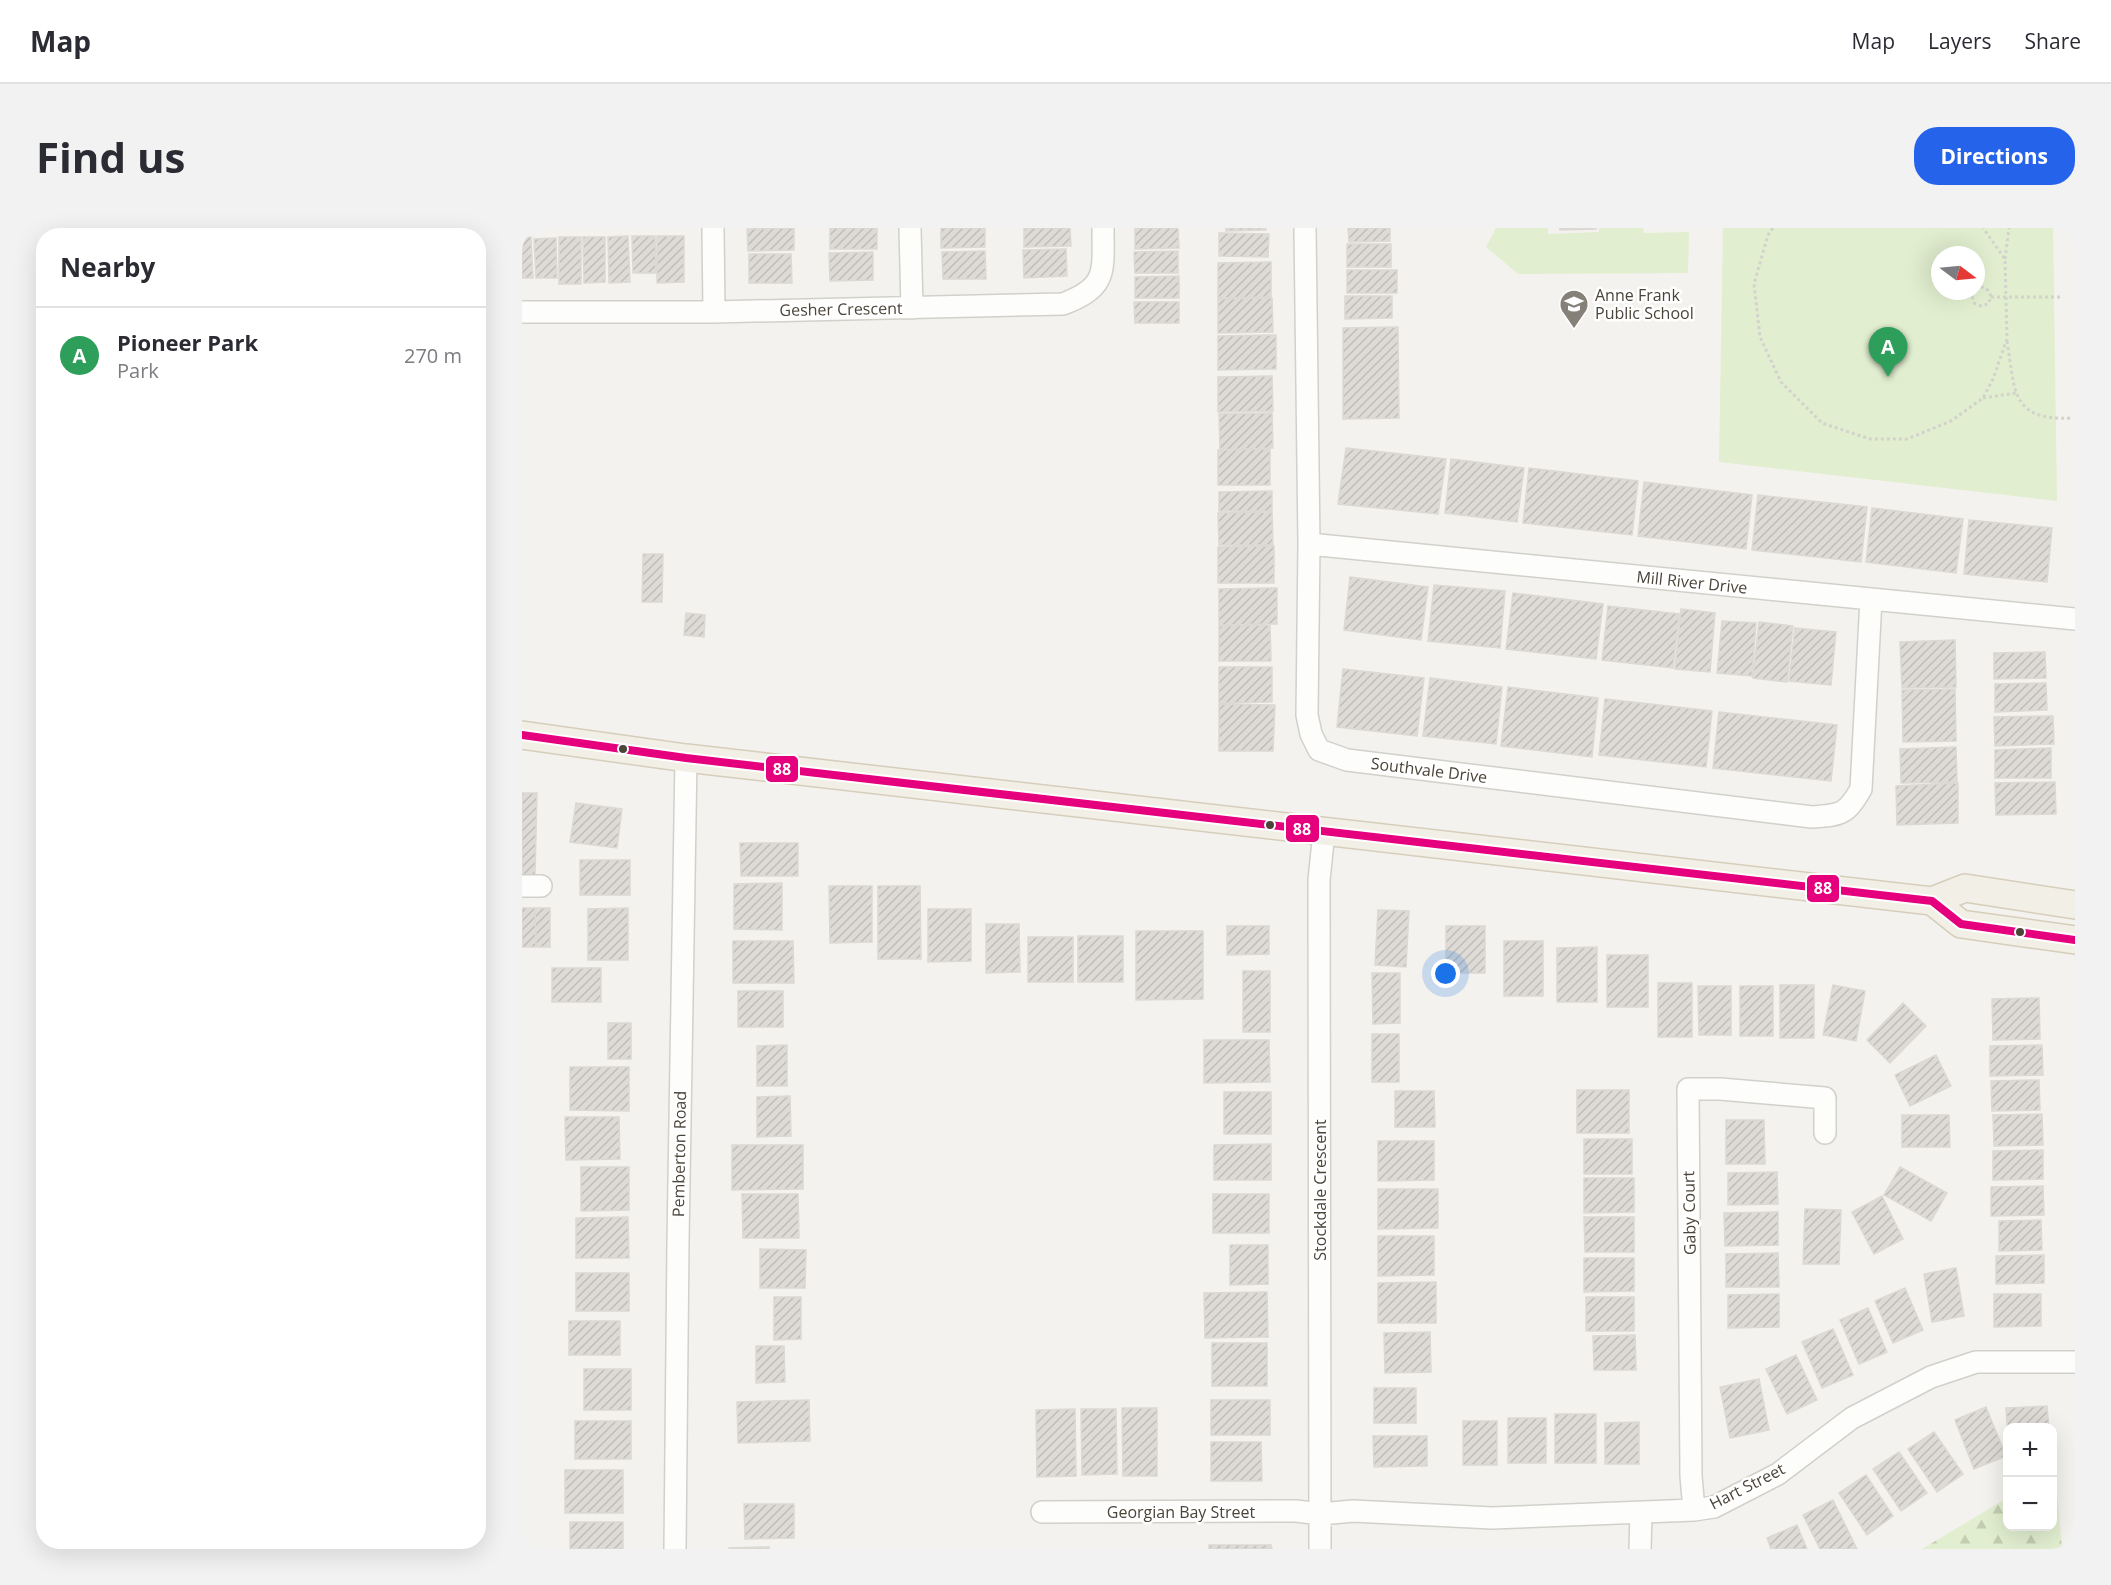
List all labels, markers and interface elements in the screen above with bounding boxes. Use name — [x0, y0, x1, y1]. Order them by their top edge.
text: Map — [30, 22, 91, 60]
text: Map — [1852, 27, 1895, 55]
text: Layers — [1928, 27, 1992, 55]
text: Share — [2025, 27, 2081, 55]
button: Directions — [1914, 127, 2075, 185]
text: Find us — [36, 128, 185, 185]
north arrow — [1931, 246, 1985, 300]
text: Nearby — [60, 249, 155, 285]
place label: Anne Frank Public School — [1595, 284, 1694, 324]
school or university icon: Anne Frank Public School — [1558, 288, 1590, 330]
street label: Gesher Crescent — [779, 297, 903, 321]
text: Pioneer Park — [117, 327, 258, 357]
pin: A — [1868, 328, 1908, 377]
text: A — [73, 342, 86, 369]
text: 270 m — [404, 342, 462, 369]
text: Park — [117, 357, 159, 384]
street label: Mill River Drive — [1635, 565, 1749, 599]
unlabelled marker — [617, 743, 629, 755]
street label: Southvale Drive — [1370, 752, 1488, 788]
line badge: 88 — [765, 755, 799, 783]
text: 88 — [773, 758, 791, 780]
line badge: 88 — [1285, 814, 1320, 843]
text: 88 — [1293, 818, 1311, 840]
unlabelled marker — [1264, 819, 1276, 831]
line badge: 88 — [1806, 874, 1840, 903]
text: 88 — [1814, 877, 1832, 899]
unlabelled marker — [2014, 926, 2026, 938]
your location — [1431, 959, 1460, 988]
street label: Pemberton Road — [667, 1091, 691, 1217]
street label: Stockdale Crescent — [1309, 1119, 1331, 1261]
street label: Gaby Court — [1677, 1170, 1701, 1255]
map controls — [2003, 1423, 2057, 1531]
button: + — [2003, 1423, 2057, 1477]
street label: Hart Street — [1706, 1458, 1789, 1514]
button: − — [2003, 1477, 2057, 1531]
street label: Georgian Bay Street — [1107, 1501, 1256, 1523]

